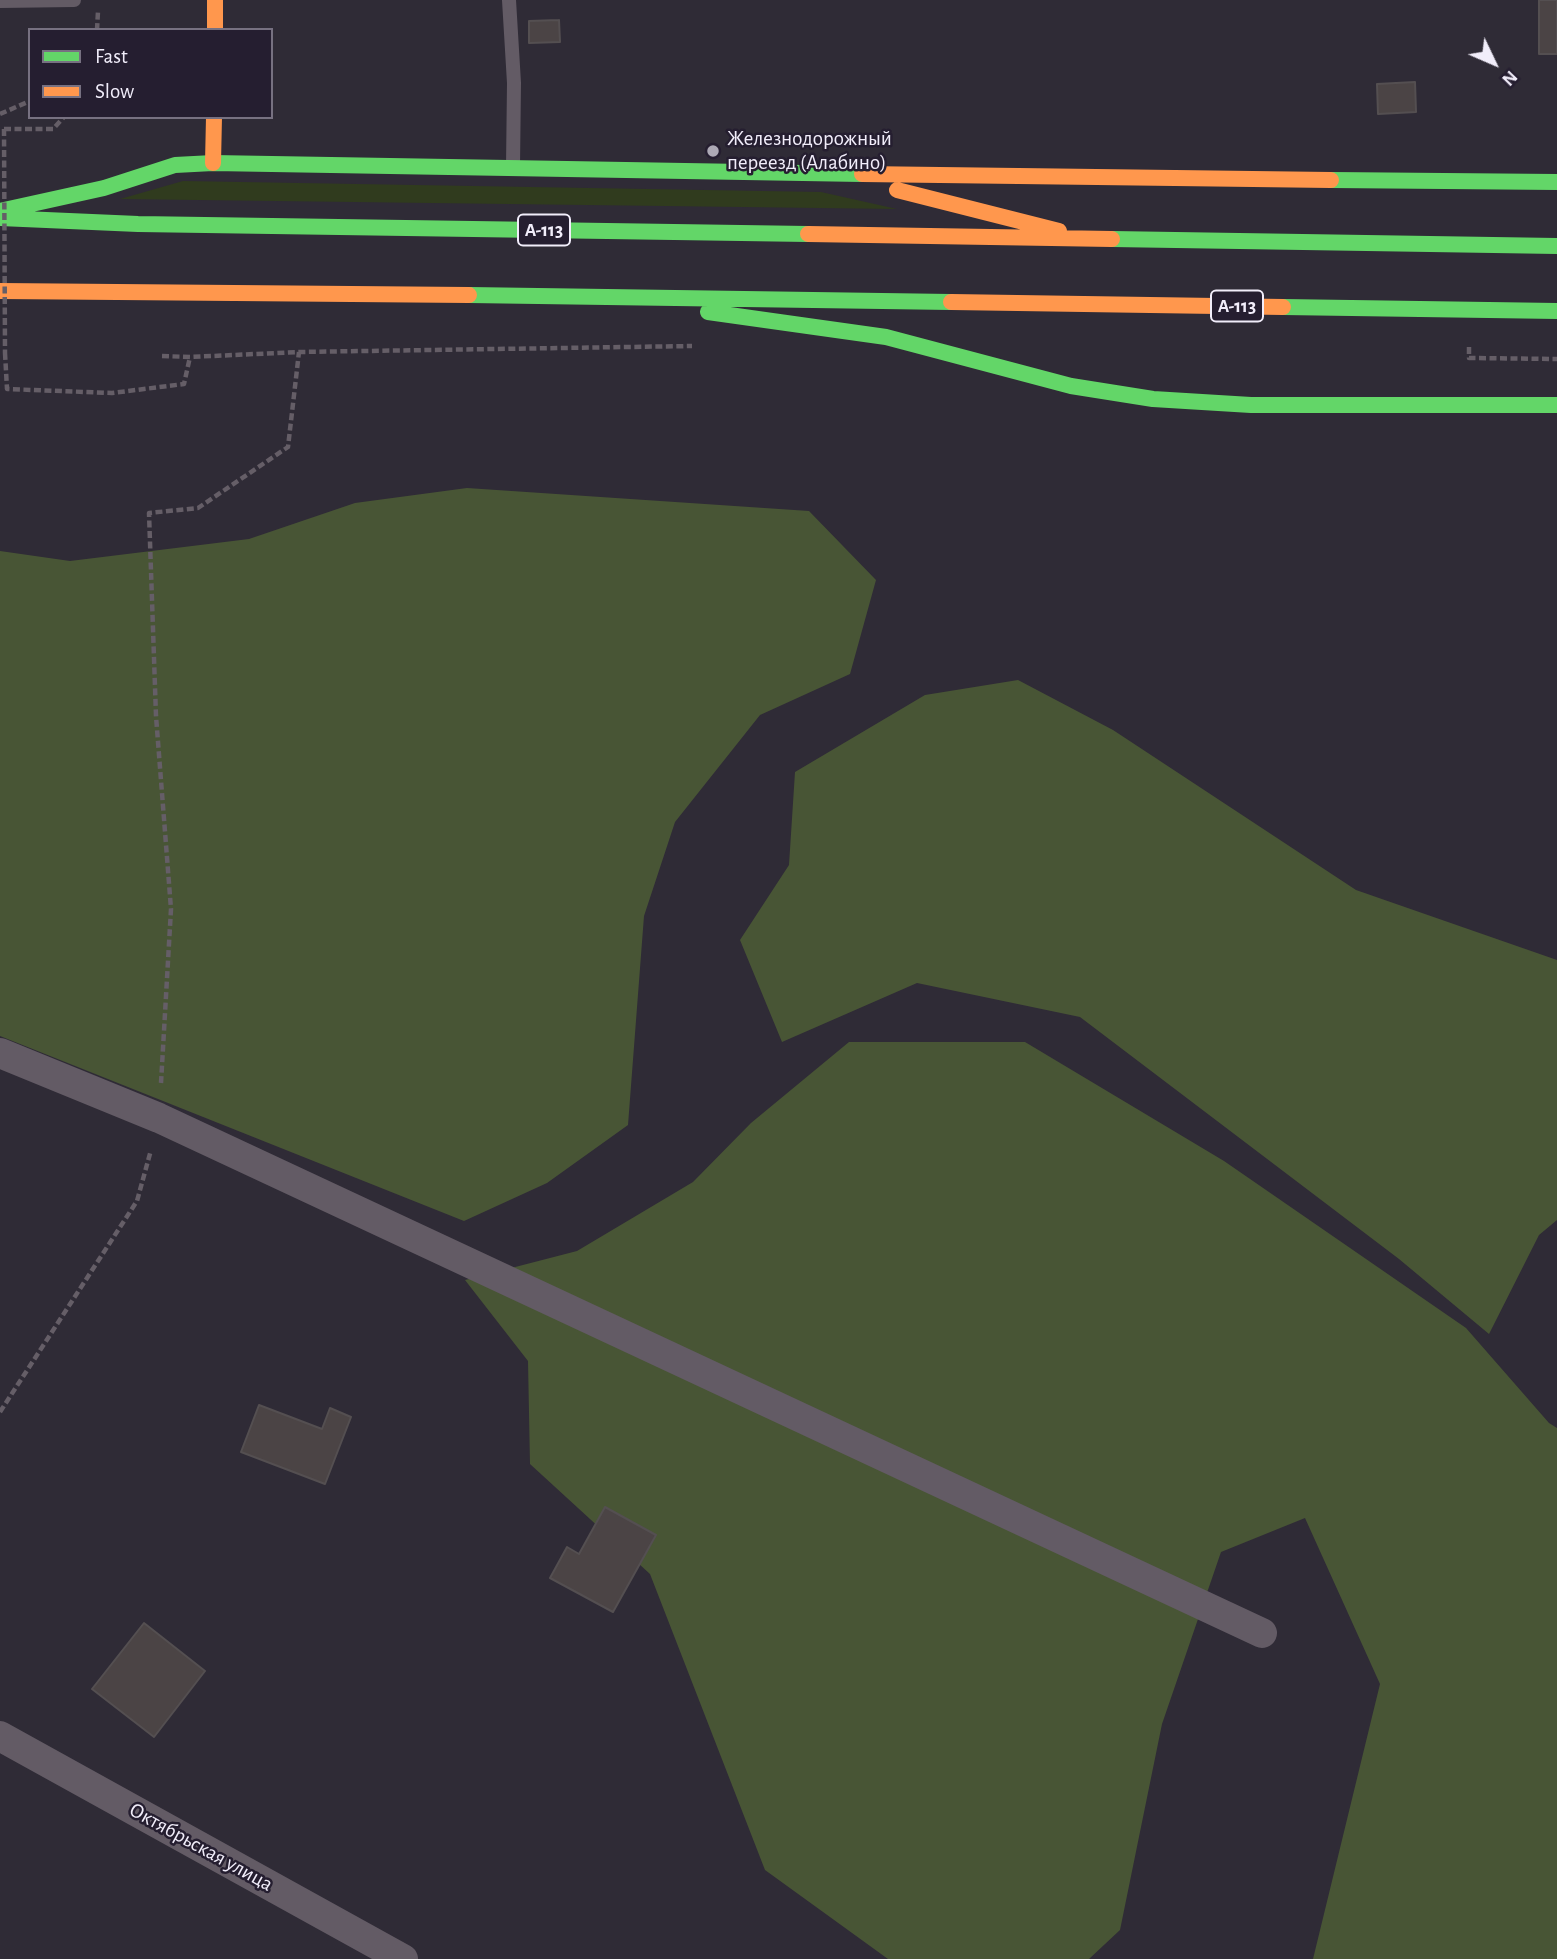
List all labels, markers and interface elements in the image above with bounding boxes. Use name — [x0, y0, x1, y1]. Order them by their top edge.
legend — [28, 28, 273, 119]
north arrow — [1459, 28, 1529, 98]
text: Fast — [95, 46, 128, 67]
text: N — [1498, 67, 1521, 89]
text: Slow — [95, 81, 134, 102]
place label: Железнодорожный переезд (Алабино) — [727, 126, 892, 176]
marker: Железнодорожный переезд (Алабино) — [705, 143, 721, 159]
road number: А-113 — [518, 214, 570, 246]
road number: А-113 — [1211, 290, 1263, 322]
street label: Октябрьская улица — [125, 1797, 277, 1897]

